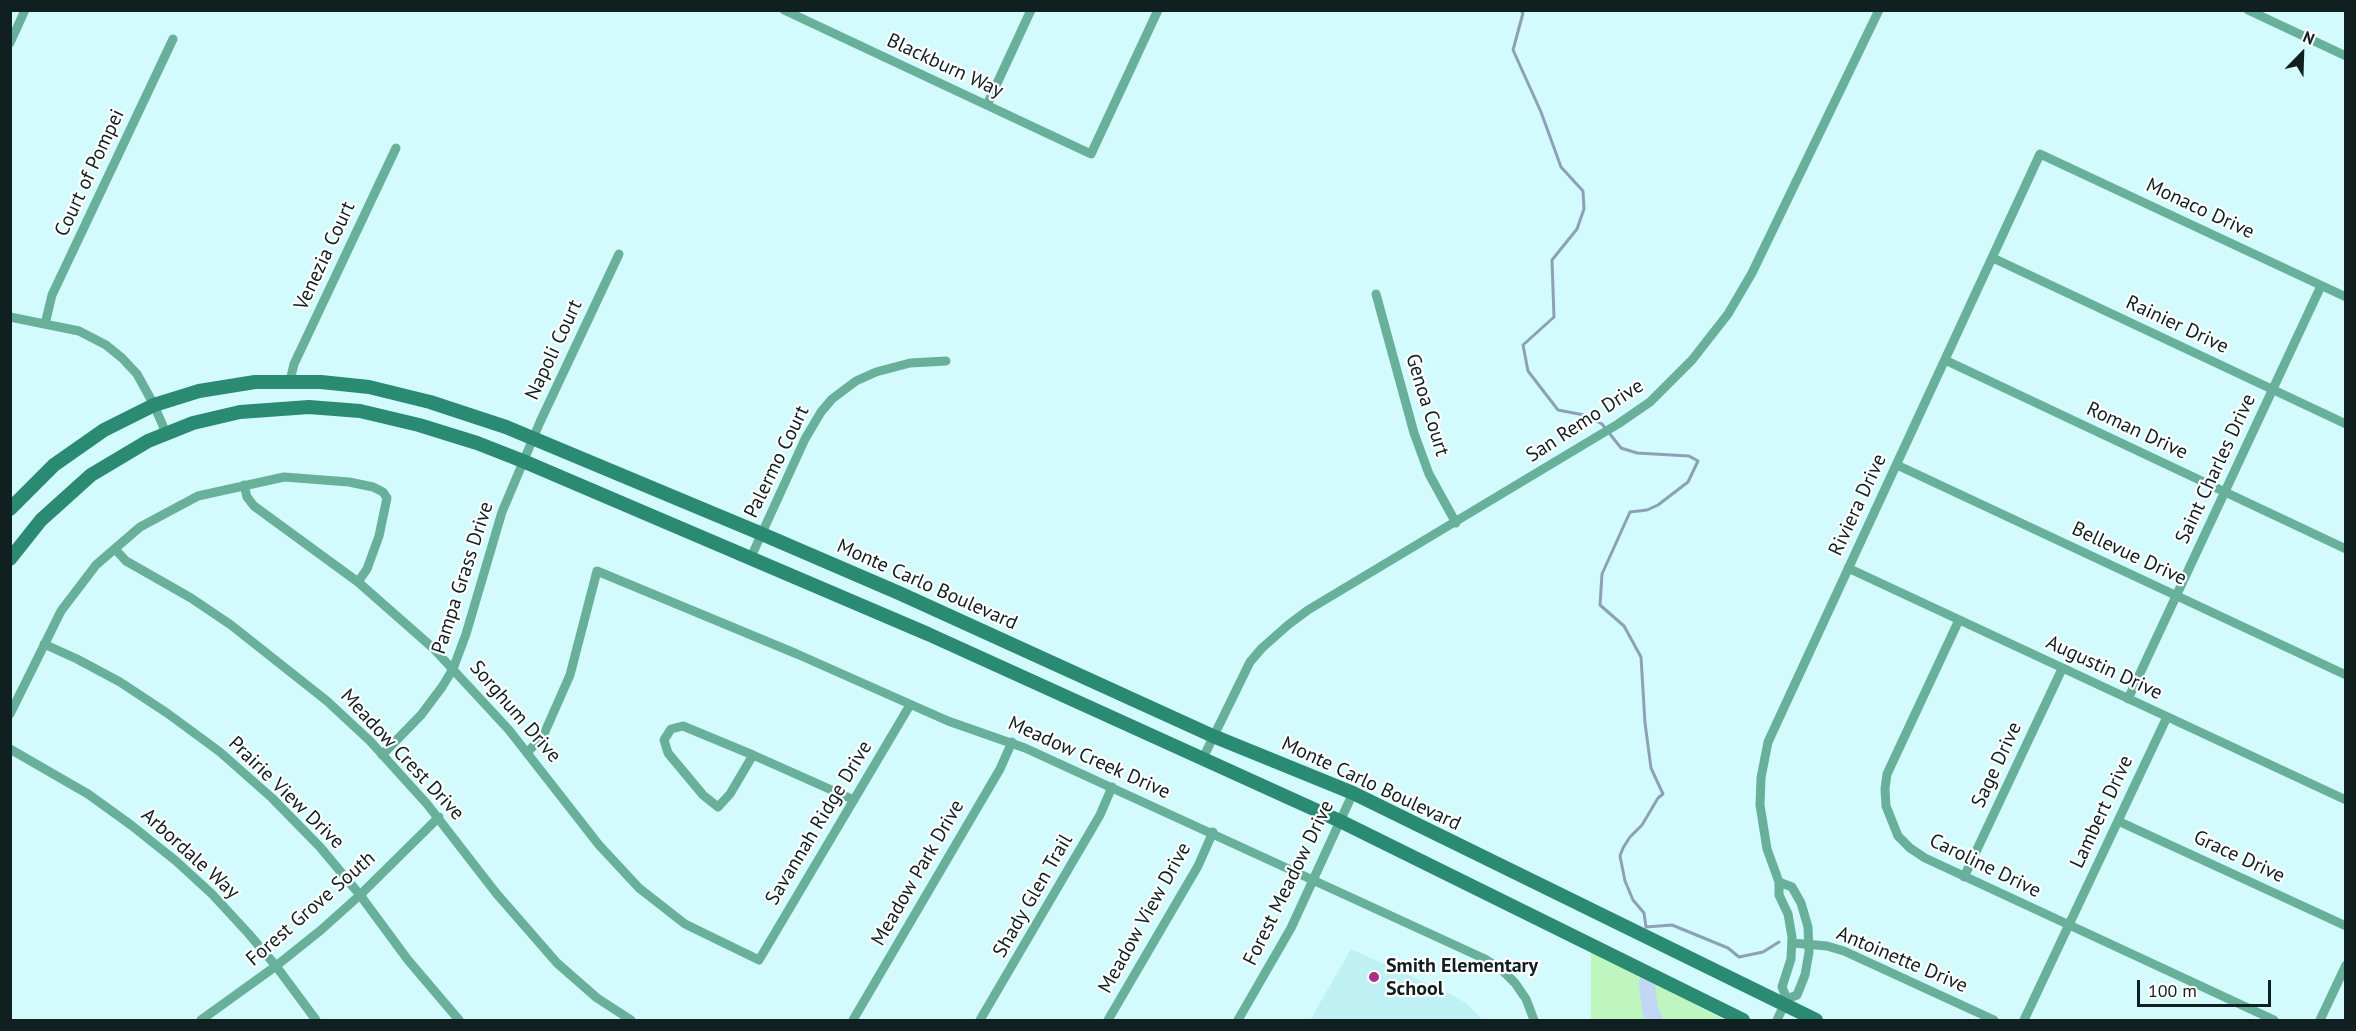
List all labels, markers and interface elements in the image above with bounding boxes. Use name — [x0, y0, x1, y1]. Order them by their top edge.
north arrow — [2272, 24, 2332, 84]
text: N — [2300, 26, 2318, 49]
street label: Blackburn Way — [883, 29, 1007, 103]
street label: Court of Pompei — [50, 106, 130, 240]
street label: Monaco Drive — [2142, 173, 2258, 245]
street label: Venezia Court — [289, 198, 361, 314]
street label: Rainier Drive — [2122, 291, 2232, 359]
street label: Napoli Court — [520, 296, 588, 404]
street label: Genoa Court — [1400, 351, 1454, 459]
street label: San Remo Drive — [1522, 374, 1648, 468]
street label: Saint Charles Drive — [2171, 390, 2261, 548]
street label: Roman Drive — [2083, 397, 2191, 465]
street label: Palermo Court — [739, 402, 815, 522]
street label: Riviera Drive — [1824, 450, 1892, 560]
street label: Pampa Grass Drive — [427, 499, 499, 657]
street label: Bellevue Drive — [2068, 517, 2190, 591]
street label: Monte Carlo Boulevard — [833, 534, 1021, 636]
street label: Augustin Drive — [2042, 631, 2166, 705]
street label: Sorghum Drive — [464, 656, 566, 768]
street label: Meadow Crest Drive — [335, 684, 469, 826]
street label: Meadow Creek Drive — [1004, 711, 1174, 805]
street label: Sage Drive — [1967, 718, 2027, 812]
street label: Prairie View Drive — [223, 732, 349, 854]
street label: Monte Carlo Boulevard — [1278, 732, 1464, 836]
street label: Savannah Ridge Drive — [760, 737, 878, 909]
street label: Lambert Drive — [2065, 752, 2139, 872]
street label: Meadow Park Drive — [867, 796, 969, 950]
street label: Forest Meadow Drive — [1239, 797, 1339, 969]
street label: Arbordale Way — [136, 804, 244, 904]
street label: Grace Drive — [2190, 825, 2288, 889]
street label: Caroline Drive — [1925, 829, 2045, 903]
street label: Shady Glen Trail — [988, 830, 1078, 962]
street label: Meadow View Drive — [1094, 838, 1196, 998]
street label: Forest Grove South — [242, 847, 380, 971]
street label: Antoinette Drive — [1833, 922, 1971, 998]
place label: Smith Elementary School — [1386, 954, 1538, 1001]
scale bar — [2140, 968, 2274, 1006]
marker: Smith Elementary School — [1367, 970, 1381, 984]
text: 100 m — [2148, 979, 2197, 1002]

